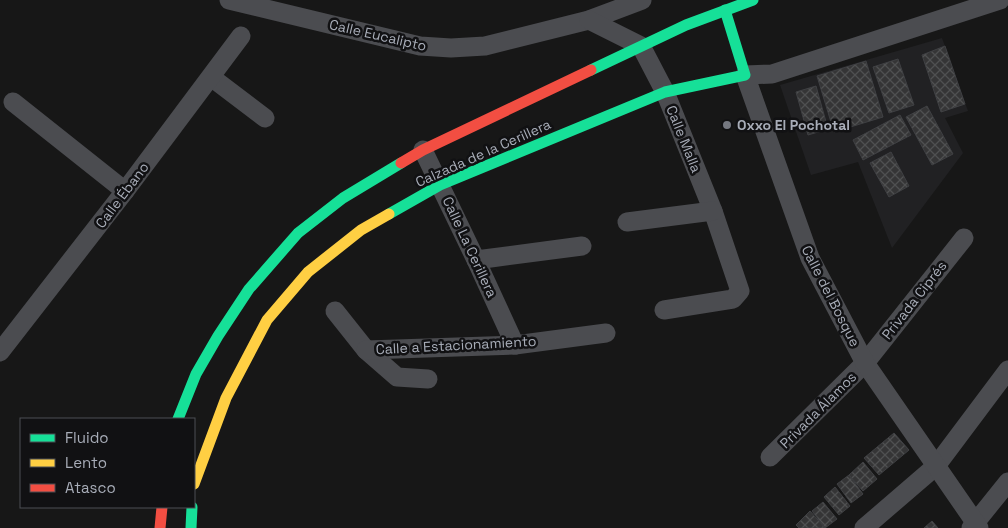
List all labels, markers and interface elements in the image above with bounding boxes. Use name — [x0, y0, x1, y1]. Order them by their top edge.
street label: Calle Eucalipto — [328, 15, 428, 55]
street label: Calle Malla — [662, 103, 706, 175]
street label: Calzada de la Cerillera — [412, 115, 554, 191]
place label: Oxxo El Pochotal — [737, 116, 850, 134]
marker: Oxxo El Pochotal — [721, 119, 733, 131]
street label: Calle Ébano — [91, 158, 153, 232]
street label: Calle La Cerillera — [439, 194, 501, 300]
street label: Calle del Bosque — [798, 242, 864, 350]
street label: Privada Ciprés — [878, 257, 950, 343]
street label: Calle a Estacionamiento — [375, 332, 537, 358]
street label: Privada Álamos — [776, 368, 860, 452]
legend — [20, 418, 195, 508]
text: Fluido — [65, 428, 109, 447]
text: Lento — [65, 453, 107, 472]
text: Atasco — [65, 478, 116, 497]

